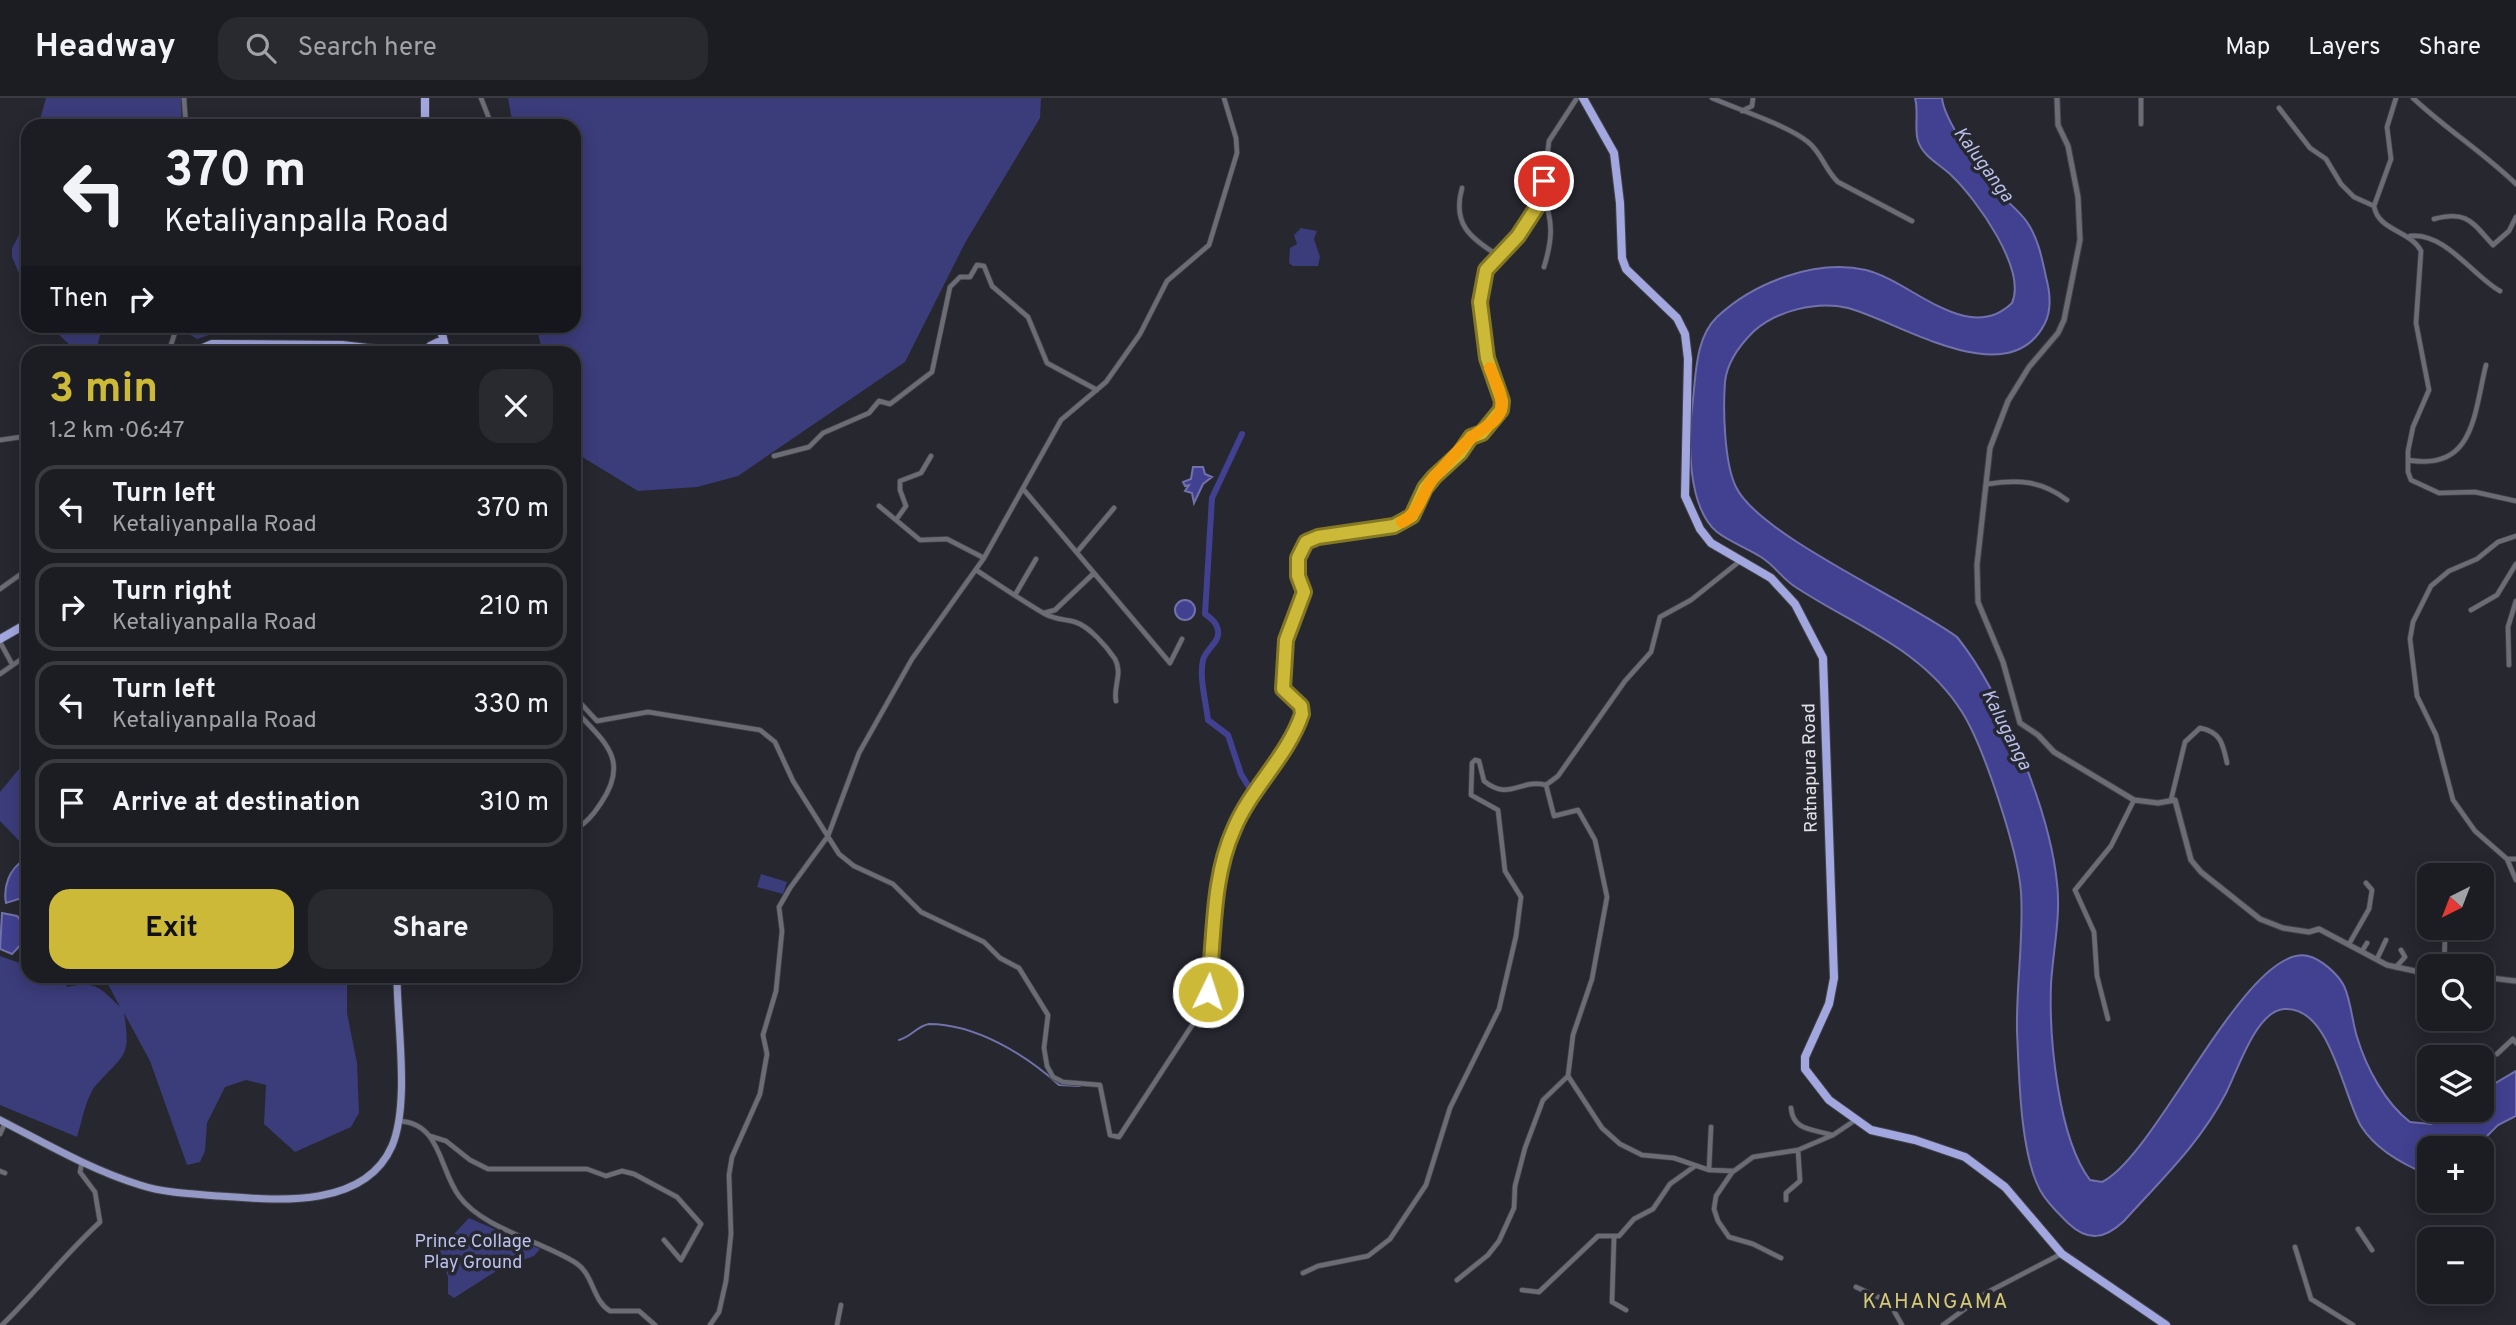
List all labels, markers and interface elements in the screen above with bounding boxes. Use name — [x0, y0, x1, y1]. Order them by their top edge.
search box — [218, 17, 708, 80]
text: Headway — [35, 27, 176, 69]
icon: search — [242, 29, 280, 67]
text: Search here — [298, 32, 437, 65]
text: Map — [2225, 33, 2270, 63]
text: Layers — [2308, 33, 2380, 63]
text: Share — [2418, 33, 2481, 63]
water label: Kaluganga — [1948, 123, 2019, 208]
text: 370 m — [164, 142, 306, 204]
icon: left — [49, 147, 140, 238]
pin — [1514, 151, 1574, 211]
icon: arrive — [1525, 162, 1563, 200]
text: Ketaliyanpalla Road — [164, 203, 449, 243]
icon: right — [122, 280, 160, 318]
text: Then — [49, 283, 108, 316]
text: 3 min — [49, 364, 158, 417]
button: close — [479, 369, 553, 443]
text: 1.2 km · 06:47 — [49, 417, 185, 446]
text: Turn left — [112, 478, 216, 511]
icon: left — [53, 490, 91, 528]
text: 370 m — [476, 493, 549, 526]
text: Ketaliyanpalla Road — [112, 511, 317, 540]
text: Turn right — [112, 576, 232, 609]
icon: right — [53, 588, 91, 626]
text: 210 m — [479, 591, 549, 624]
text: Ketaliyanpalla Road — [112, 609, 317, 638]
text: Turn left — [112, 674, 216, 707]
icon: left — [53, 686, 91, 724]
water label: Kaluganga — [1975, 686, 2037, 775]
text: 330 m — [473, 689, 549, 722]
street label: Ratnapura Road — [1798, 703, 1824, 833]
text: Ketaliyanpalla Road — [112, 707, 317, 736]
icon: arrive — [53, 784, 91, 822]
text: Arrive at destination — [112, 787, 360, 820]
text: 310 m — [479, 787, 549, 820]
north arrow — [2417, 863, 2494, 940]
map controls — [2417, 863, 2494, 1304]
button: Exit — [49, 889, 294, 969]
button: Share — [308, 889, 553, 969]
button: search — [2417, 954, 2494, 1031]
position arrow — [1171, 955, 1245, 1029]
button: layers — [2417, 1045, 2494, 1122]
button: + — [2417, 1136, 2494, 1213]
button: − — [2417, 1227, 2494, 1304]
park label: Prince Collage Play Ground — [415, 1231, 531, 1275]
district label: KAHANGAMA — [1862, 1289, 2010, 1316]

